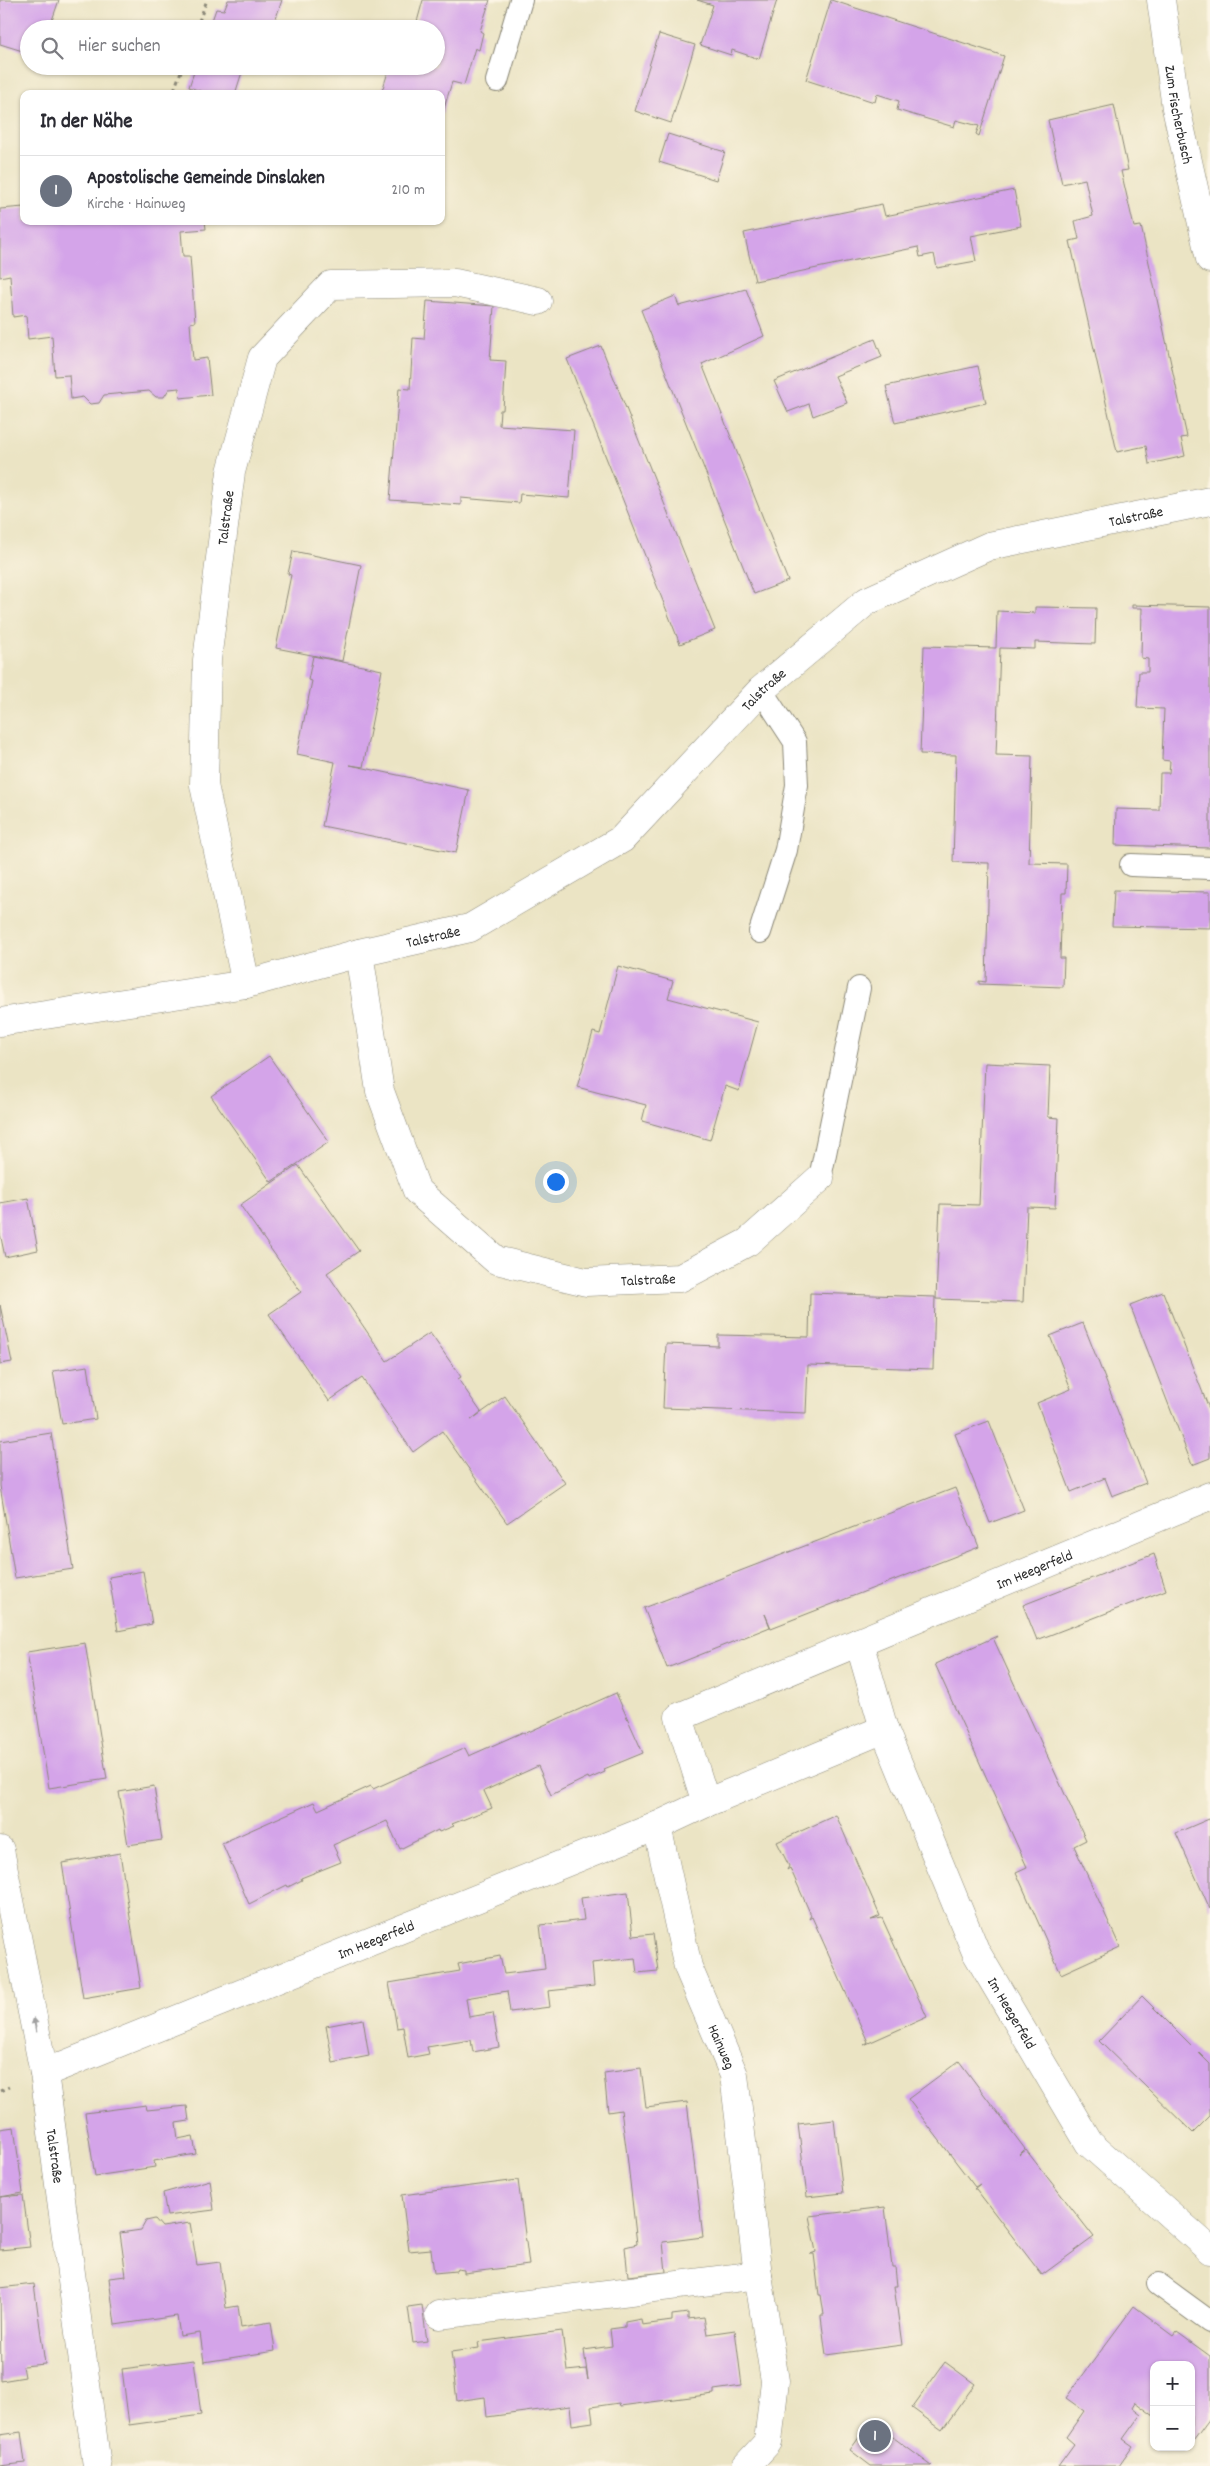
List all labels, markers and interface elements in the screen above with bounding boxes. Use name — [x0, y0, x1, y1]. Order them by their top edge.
search box — [20, 20, 445, 75]
icon: search — [38, 34, 66, 62]
text: Hier suchen — [78, 34, 161, 61]
street label: Zum Fischerbusch — [1157, 64, 1197, 167]
text: In der Nähe — [40, 108, 132, 138]
text: Apostolische Gemeinde Dinslaken — [87, 166, 325, 193]
text: 1 — [54, 179, 58, 202]
text: 210 m — [391, 179, 425, 202]
text: Kirche · Hainweg — [87, 193, 185, 216]
street label: Talstraße — [213, 489, 242, 546]
street label: Talstraße — [1107, 502, 1166, 534]
street label: Talstraße — [737, 664, 792, 717]
street label: Talstraße — [404, 921, 463, 955]
your location — [543, 1169, 569, 1195]
street label: Talstraße — [620, 1269, 677, 1294]
street label: Im Heegerfeld — [994, 1545, 1077, 1597]
street label: Im Heegerfeld — [335, 1916, 418, 1966]
street label: Im Heegerfeld — [980, 1974, 1040, 2054]
one-way arrow — [31, 2017, 39, 2032]
street label: Hainweg — [701, 2021, 739, 2074]
street label: Talstraße — [39, 2128, 68, 2185]
map controls — [1150, 2361, 1195, 2451]
button: + — [1150, 2361, 1195, 2406]
button: − — [1150, 2406, 1195, 2451]
pin: 1 — [859, 2417, 891, 2455]

